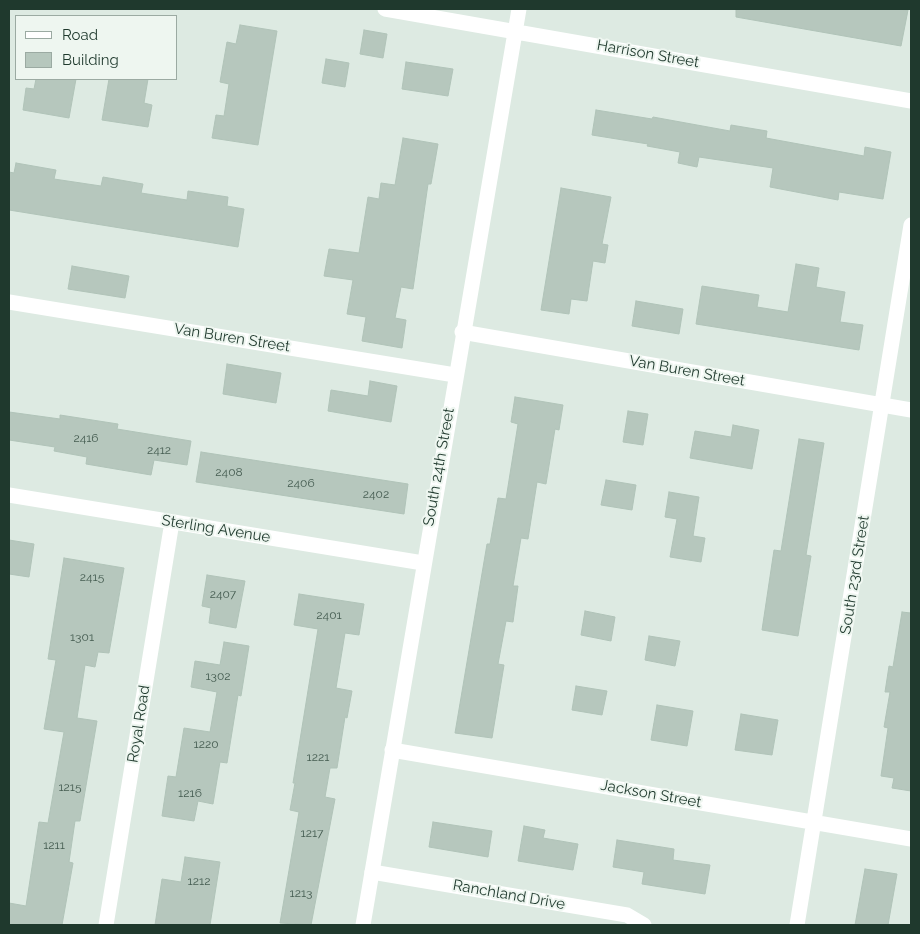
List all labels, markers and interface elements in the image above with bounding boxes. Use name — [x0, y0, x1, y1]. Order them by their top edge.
legend — [15, 15, 178, 80]
text: Road — [62, 26, 98, 44]
street label: Harrison Street — [596, 36, 700, 72]
text: Building — [62, 51, 119, 69]
street label: Van Buren Street — [173, 320, 291, 356]
street label: Van Buren Street — [628, 352, 746, 390]
street label: South 24th Street — [420, 406, 458, 528]
house number: 2416 — [73, 431, 99, 445]
house number: 2412 — [147, 443, 171, 457]
house number: 2408 — [215, 465, 243, 479]
house number: 2406 — [287, 476, 315, 490]
house number: 2402 — [363, 487, 389, 501]
street label: Sterling Avenue — [160, 512, 272, 546]
street label: South 23rd Street — [837, 514, 873, 636]
house number: 2415 — [80, 570, 104, 584]
house number: 2407 — [210, 587, 236, 601]
house number: 2401 — [316, 608, 342, 622]
house number: 1301 — [70, 630, 94, 644]
house number: 1302 — [205, 669, 231, 683]
street label: Royal Road — [124, 684, 154, 764]
house number: 1220 — [194, 737, 218, 751]
house number: 1221 — [307, 750, 329, 764]
street label: Jackson Street — [599, 776, 703, 812]
house number: 1215 — [58, 780, 82, 794]
house number: 1216 — [178, 786, 202, 800]
house number: 1217 — [301, 826, 323, 840]
house number: 1211 — [43, 838, 65, 852]
house number: 1212 — [188, 874, 210, 888]
street label: Ranchland Drive — [452, 876, 566, 914]
house number: 1213 — [290, 886, 312, 900]

